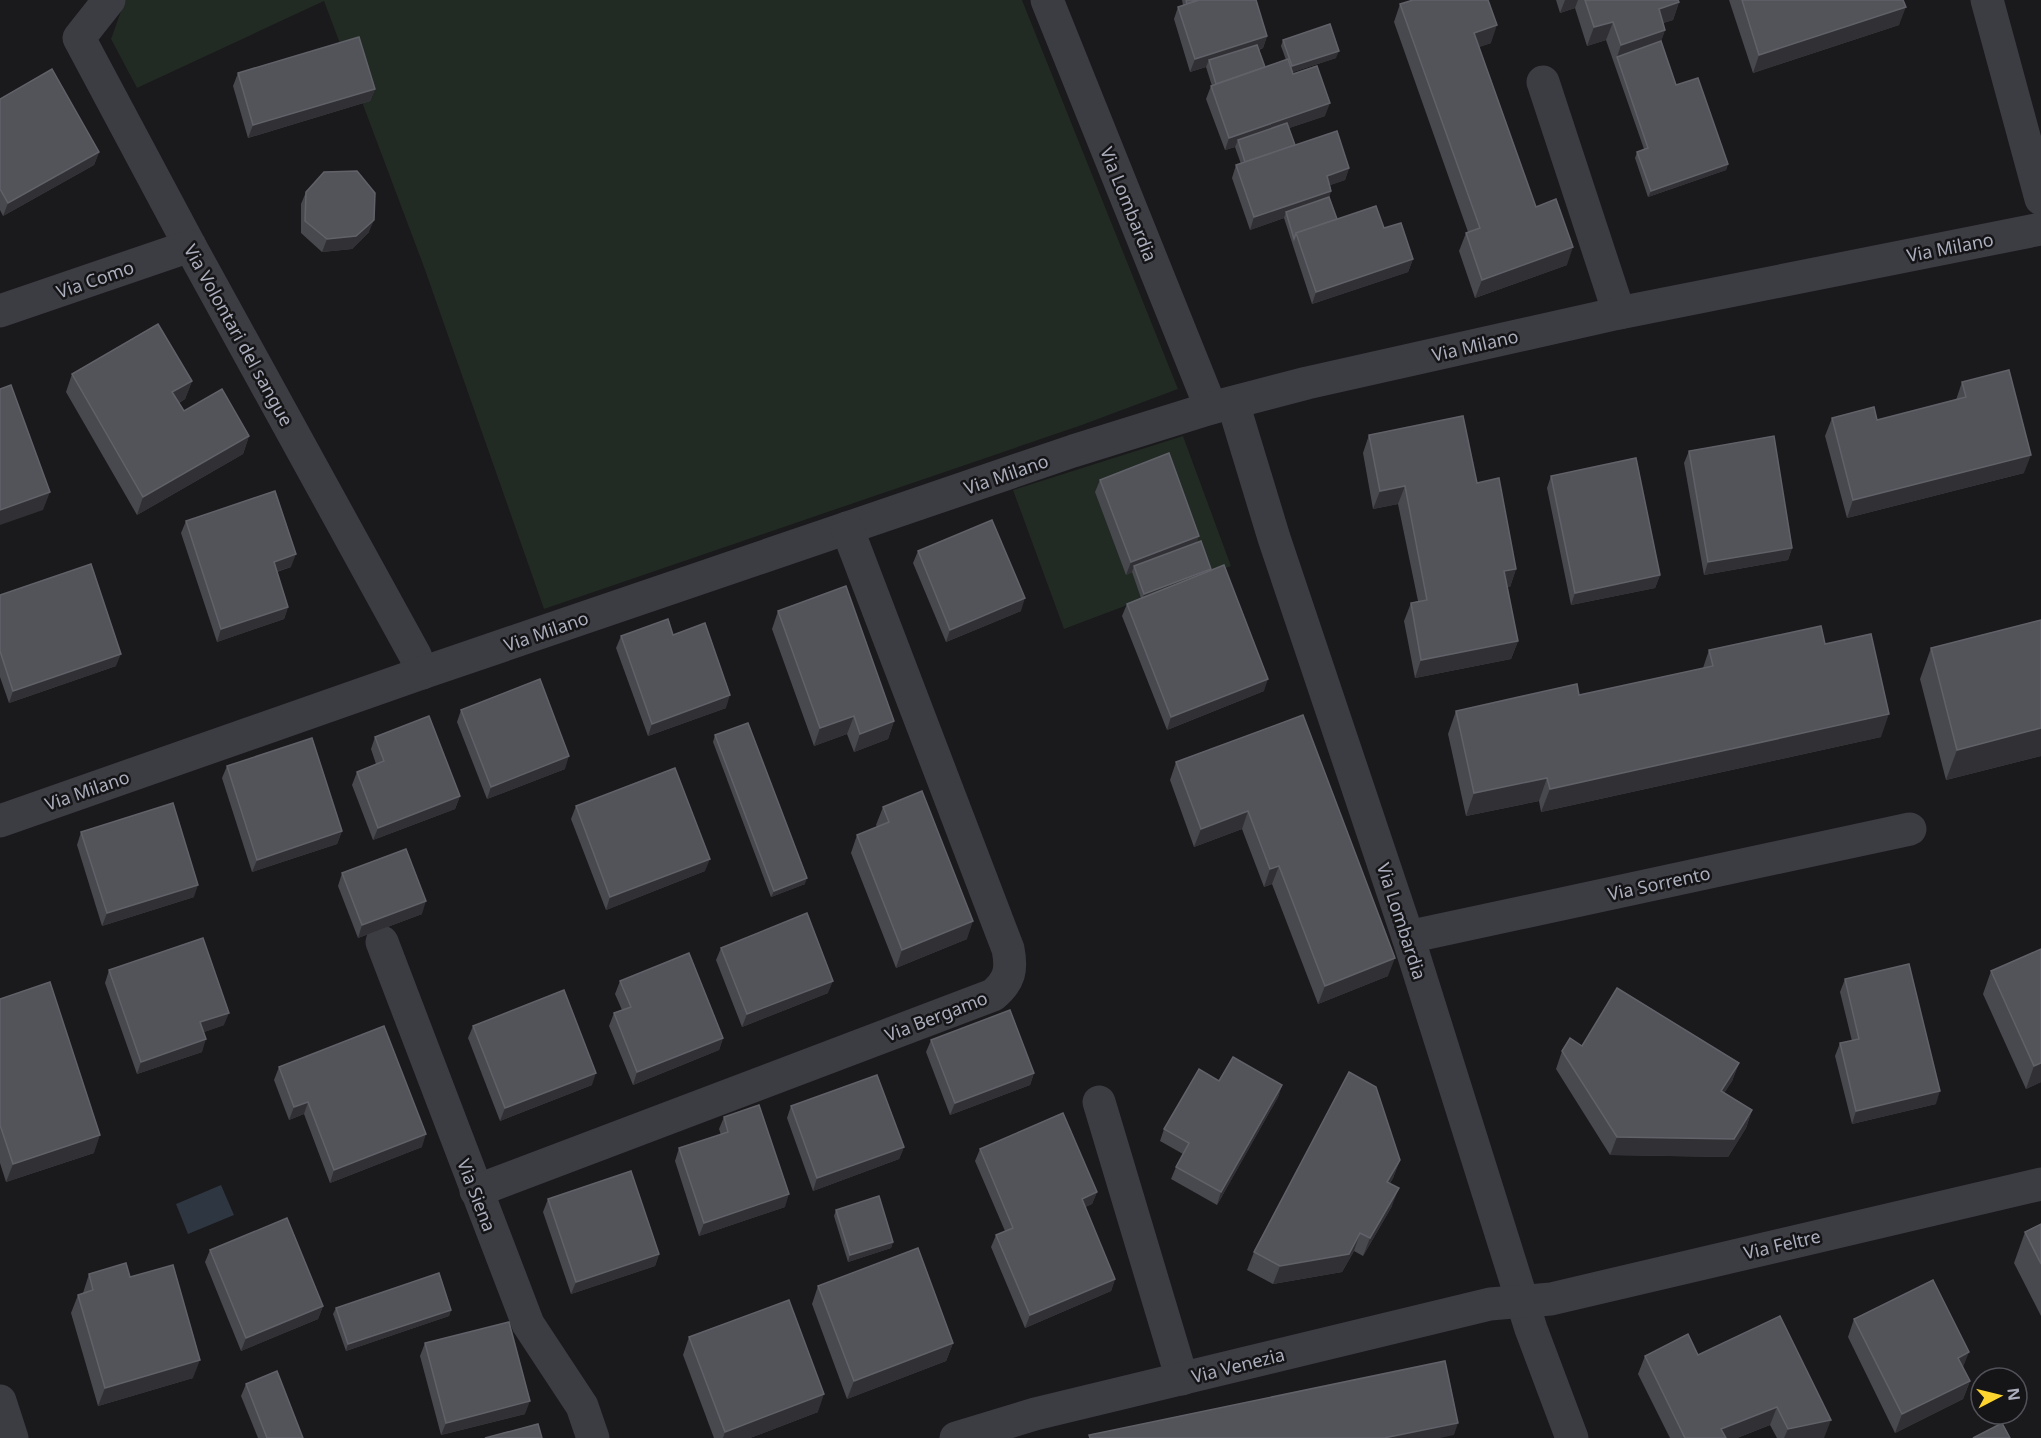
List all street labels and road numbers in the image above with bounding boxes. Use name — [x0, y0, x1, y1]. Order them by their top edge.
street label: Via Lombardia — [1095, 143, 1163, 265]
street label: Via Milano — [1905, 227, 1995, 267]
street label: Via Volontari del sangue — [179, 240, 299, 430]
street label: Via Como — [53, 255, 137, 303]
street label: Via Milano — [1429, 323, 1521, 367]
street label: Via Milano — [961, 448, 1051, 500]
street label: Via Milano — [501, 605, 591, 657]
street label: Via Milano — [42, 764, 132, 816]
street label: Via Lombardia — [1372, 860, 1432, 982]
street label: Via Sorrento — [1606, 860, 1712, 906]
street label: Via Bergamo — [881, 985, 991, 1047]
street label: Via Siena — [452, 1155, 502, 1235]
street label: Via Feltre — [1741, 1224, 1823, 1264]
street label: Via Venezia — [1189, 1342, 1287, 1388]

